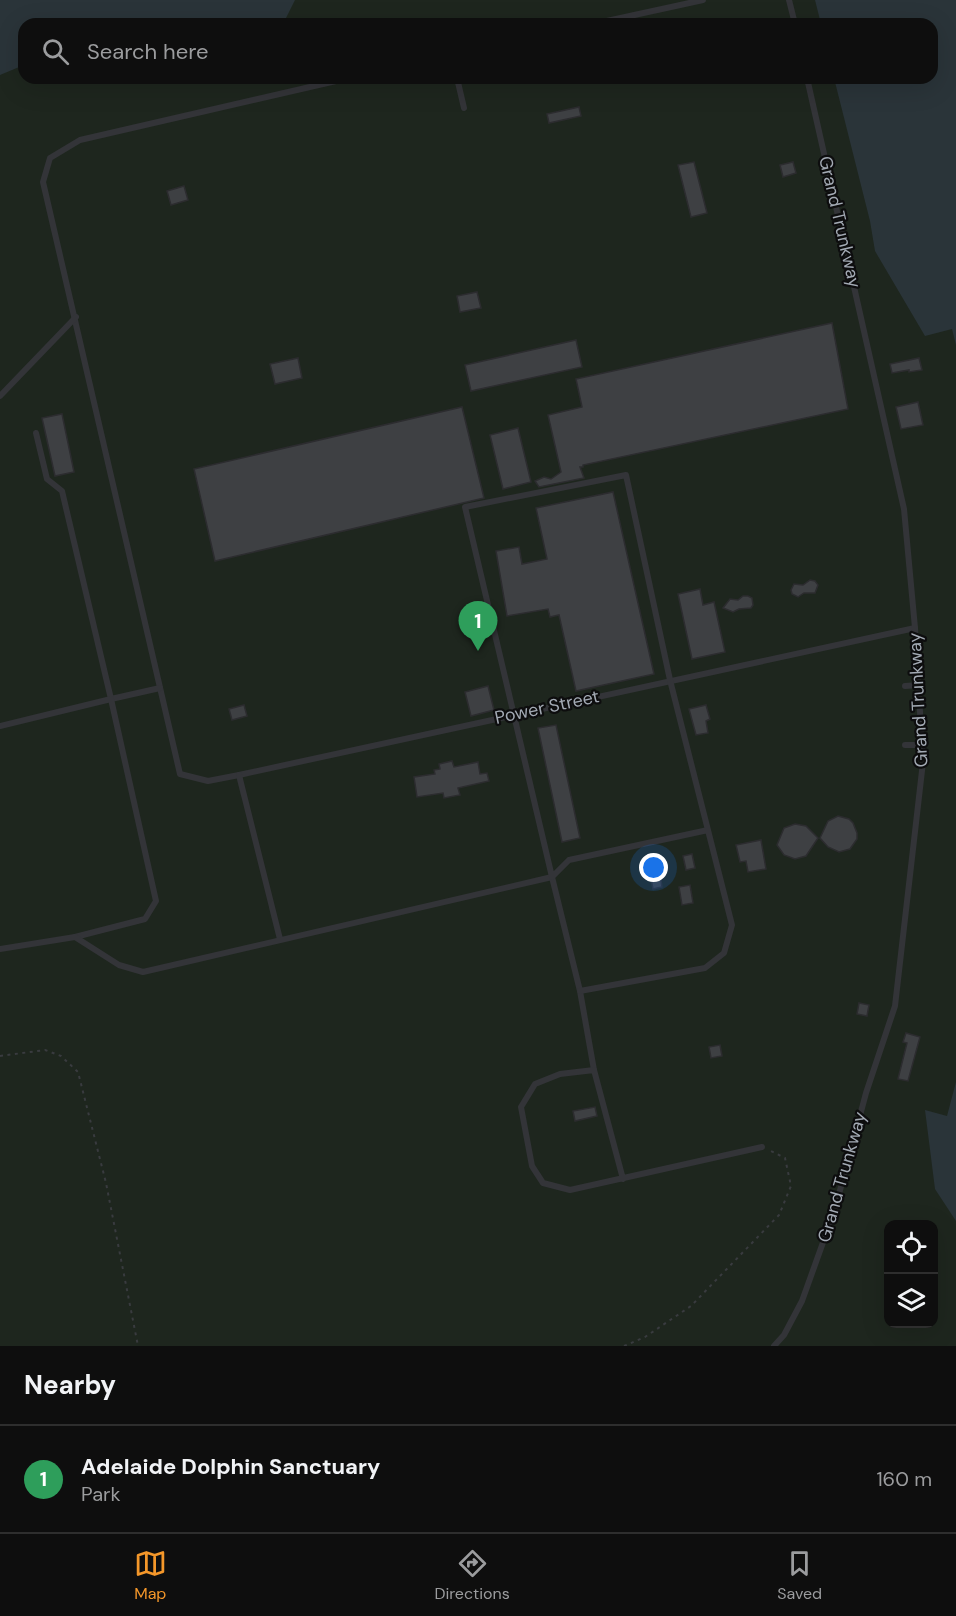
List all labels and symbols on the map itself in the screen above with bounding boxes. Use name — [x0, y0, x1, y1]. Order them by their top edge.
street label: Grand Trunkway — [813, 154, 867, 290]
pin: 1 — [458, 602, 498, 651]
street label: Grand Trunkway — [902, 632, 934, 768]
street label: Power Street — [493, 684, 601, 730]
your location — [639, 853, 668, 882]
street label: Grand Trunkway — [812, 1109, 872, 1245]

